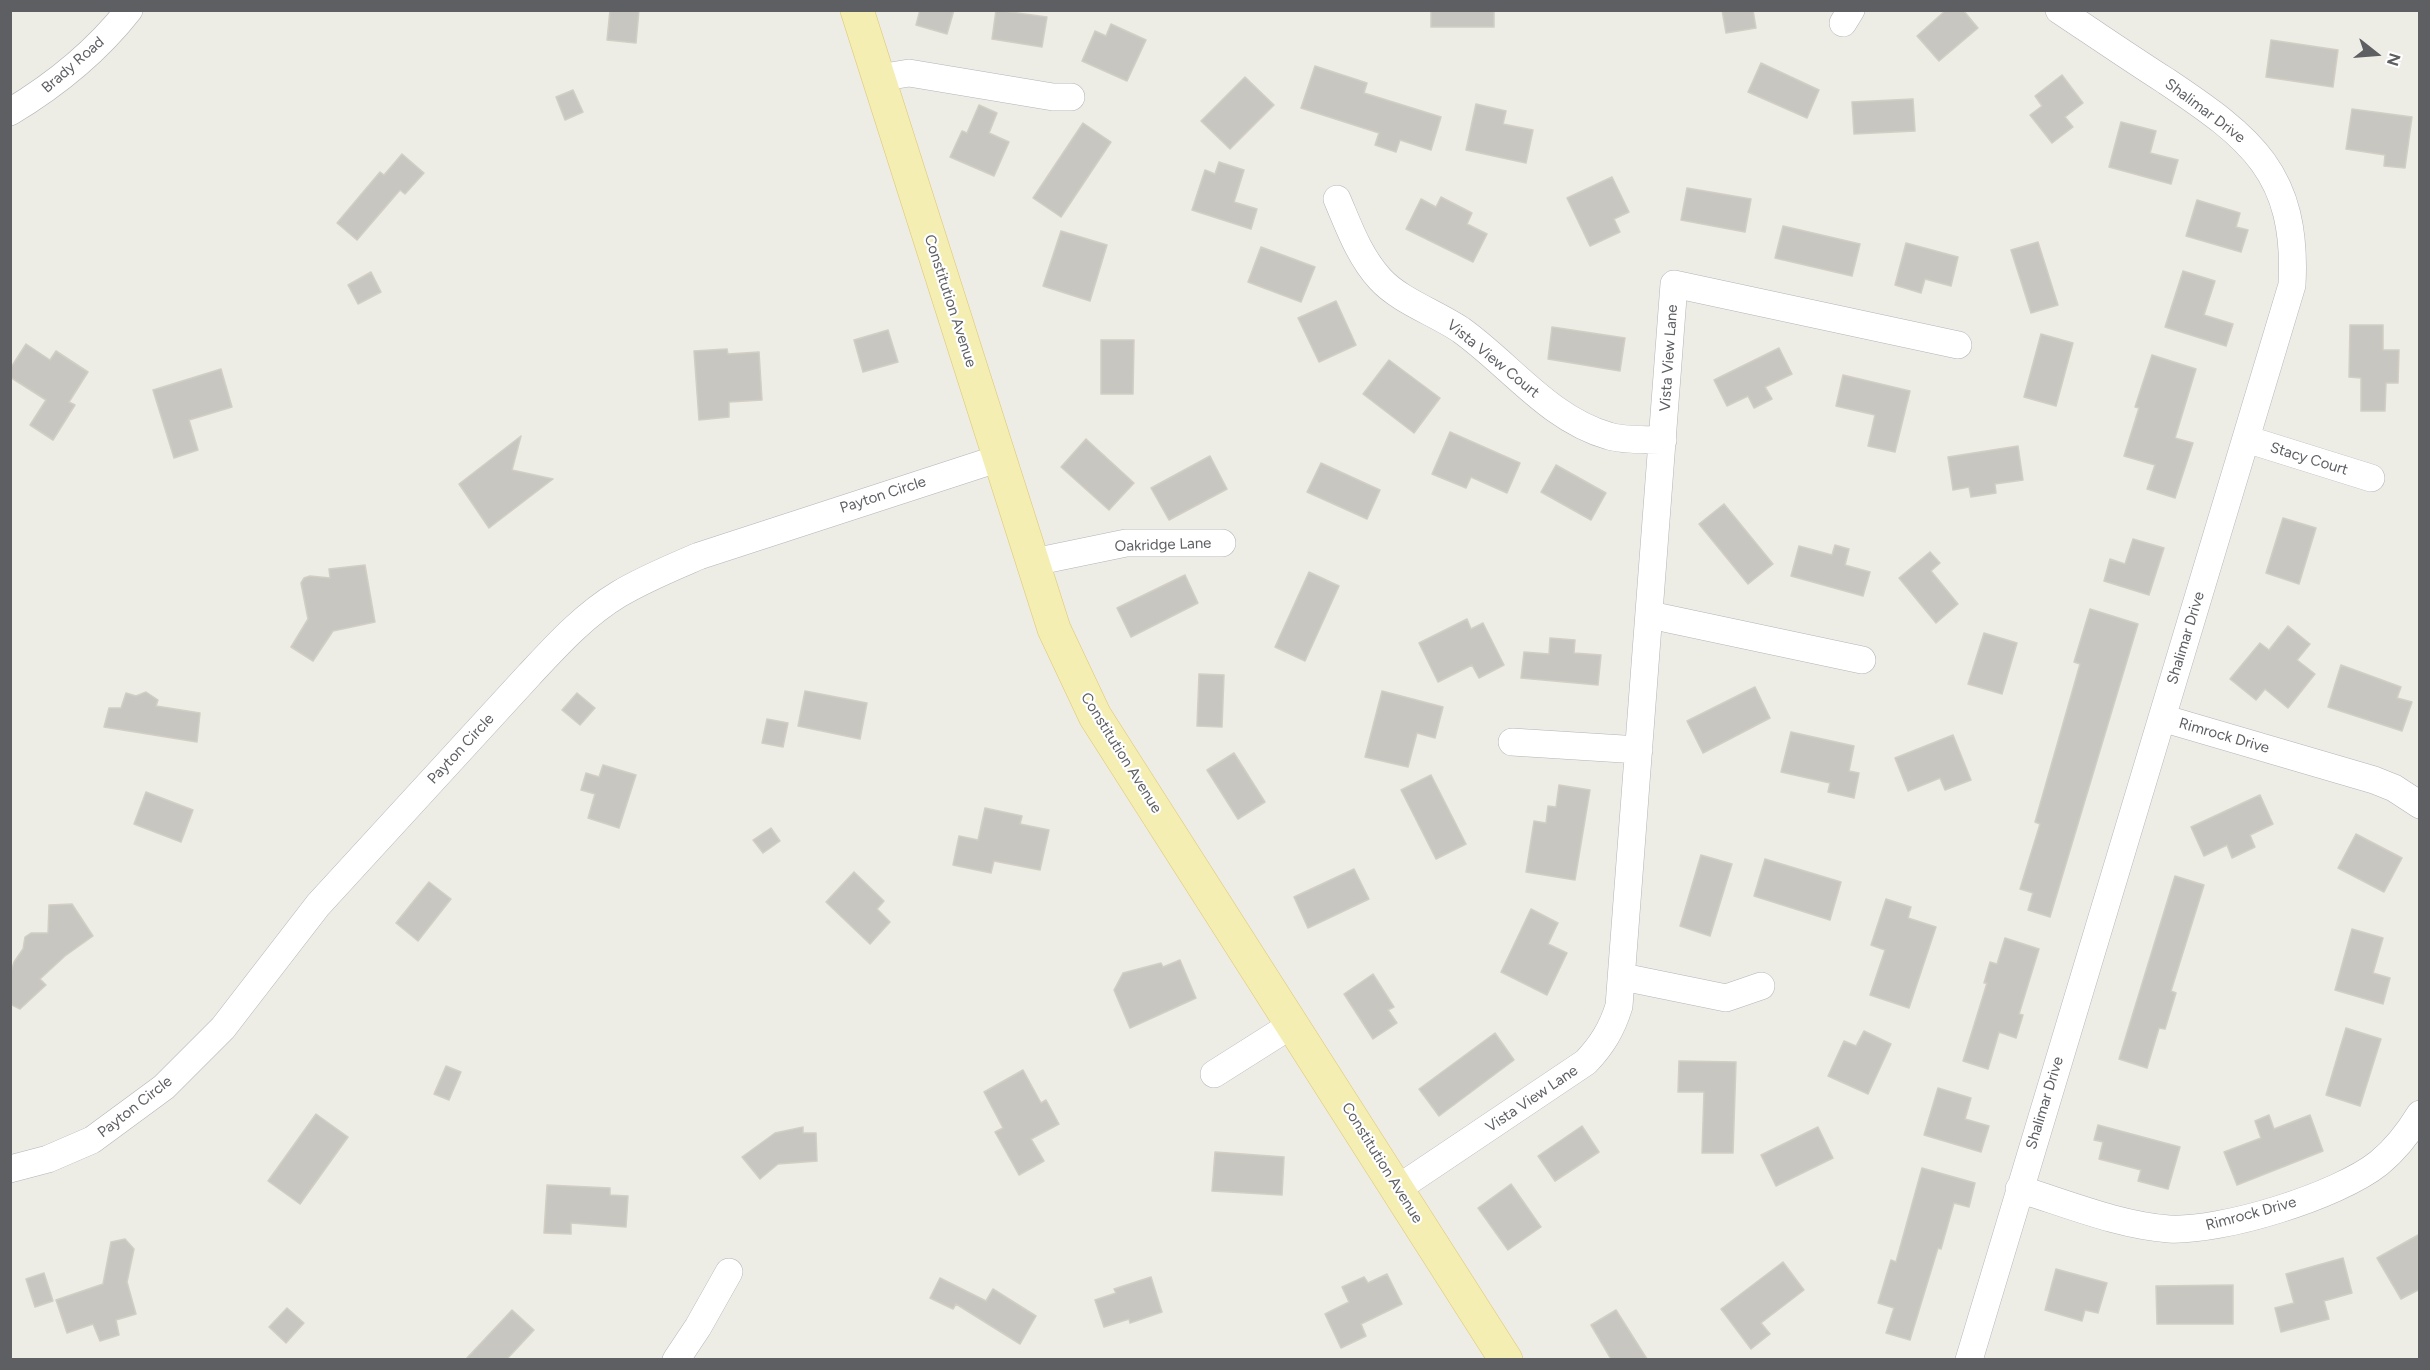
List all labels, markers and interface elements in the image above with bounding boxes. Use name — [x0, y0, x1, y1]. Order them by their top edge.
north arrow — [2346, 24, 2406, 84]
street label: Brady Road — [38, 33, 108, 97]
text: N — [2383, 51, 2405, 68]
street label: Shalimar Drive — [2161, 75, 2249, 147]
street label: Constitution Avenue — [920, 232, 980, 370]
street label: Vista View Lane — [1656, 304, 1682, 412]
street label: Vista View Court — [1443, 316, 1543, 402]
street label: Stacy Court — [2268, 439, 2350, 479]
street label: Payton Circle — [838, 473, 928, 517]
street label: Oakridge Lane — [1114, 534, 1212, 556]
street label: Shalimar Drive — [2163, 590, 2209, 686]
street label: Constitution Avenue — [1077, 689, 1165, 817]
street label: Payton Circle — [424, 710, 498, 788]
street label: Rimrock Drive — [2177, 715, 2271, 757]
street label: Shalimar Drive — [2022, 1055, 2068, 1151]
street label: Vista View Lane — [1483, 1062, 1581, 1136]
street label: Payton Circle — [94, 1072, 176, 1142]
street label: Constitution Avenue — [1338, 1099, 1426, 1227]
street label: Rimrock Drive — [2204, 1193, 2298, 1235]

